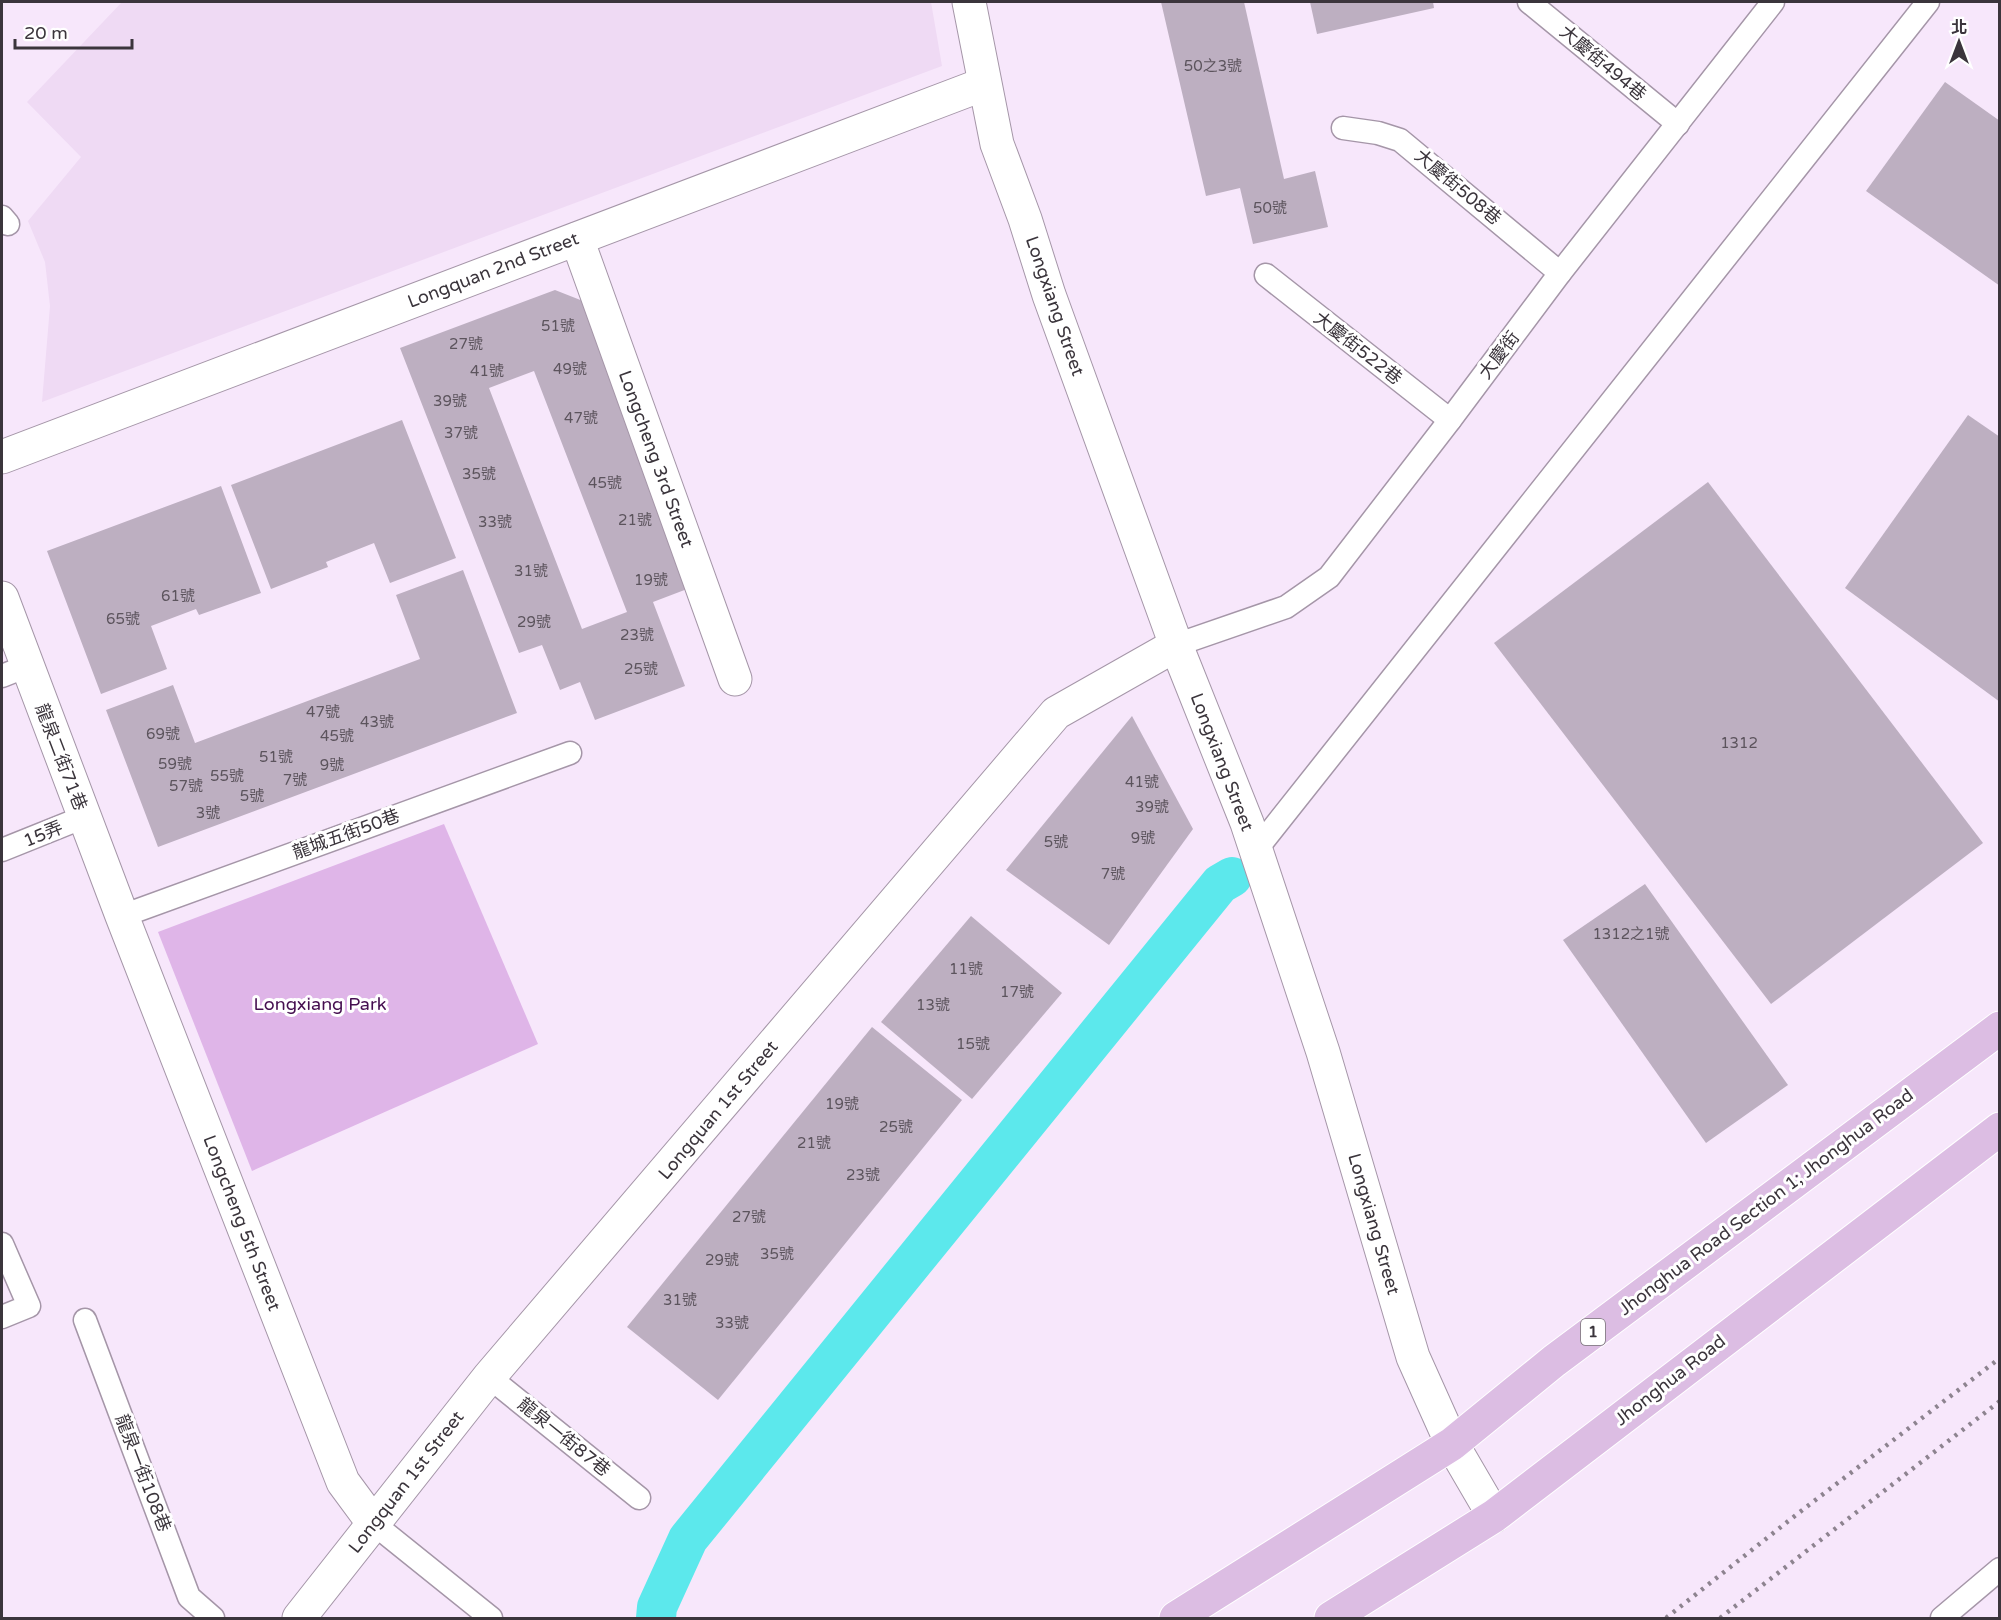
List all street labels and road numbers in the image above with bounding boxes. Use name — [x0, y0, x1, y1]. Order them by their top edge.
street label: 大慶街494巷 — [1555, 21, 1651, 105]
street label: 大慶街508巷 — [1410, 145, 1506, 229]
street label: Longquan 2nd Street — [404, 227, 582, 313]
street label: Longxiang Street — [1021, 233, 1089, 379]
street label: 大慶街522巷 — [1309, 307, 1407, 389]
street label: 大慶街 — [1474, 327, 1524, 383]
street label: Longcheng 3rd Street — [614, 367, 698, 551]
street label: Longxiang Street — [1186, 690, 1259, 834]
street label: 龍泉二街71巷 — [31, 700, 91, 814]
street label: 龍城五街50巷 — [289, 804, 403, 864]
street label: 15弄 — [20, 816, 66, 852]
street label: Longquan 1st Street — [653, 1036, 783, 1184]
street label: Jhonghua Road Section 1; Jhonghua Road — [1614, 1084, 1918, 1320]
street label: Longcheng 5th Street — [198, 1132, 286, 1314]
street label: Longxiang Street — [1343, 1151, 1405, 1297]
road number: 1 — [1581, 1319, 1605, 1345]
street label: Jhonghua Road — [1610, 1330, 1730, 1430]
street label: 龍泉一街87巷 — [513, 1393, 615, 1481]
street label: Longquan 1st Street — [344, 1406, 468, 1558]
street label: 龍泉一街108巷 — [111, 1411, 175, 1535]

